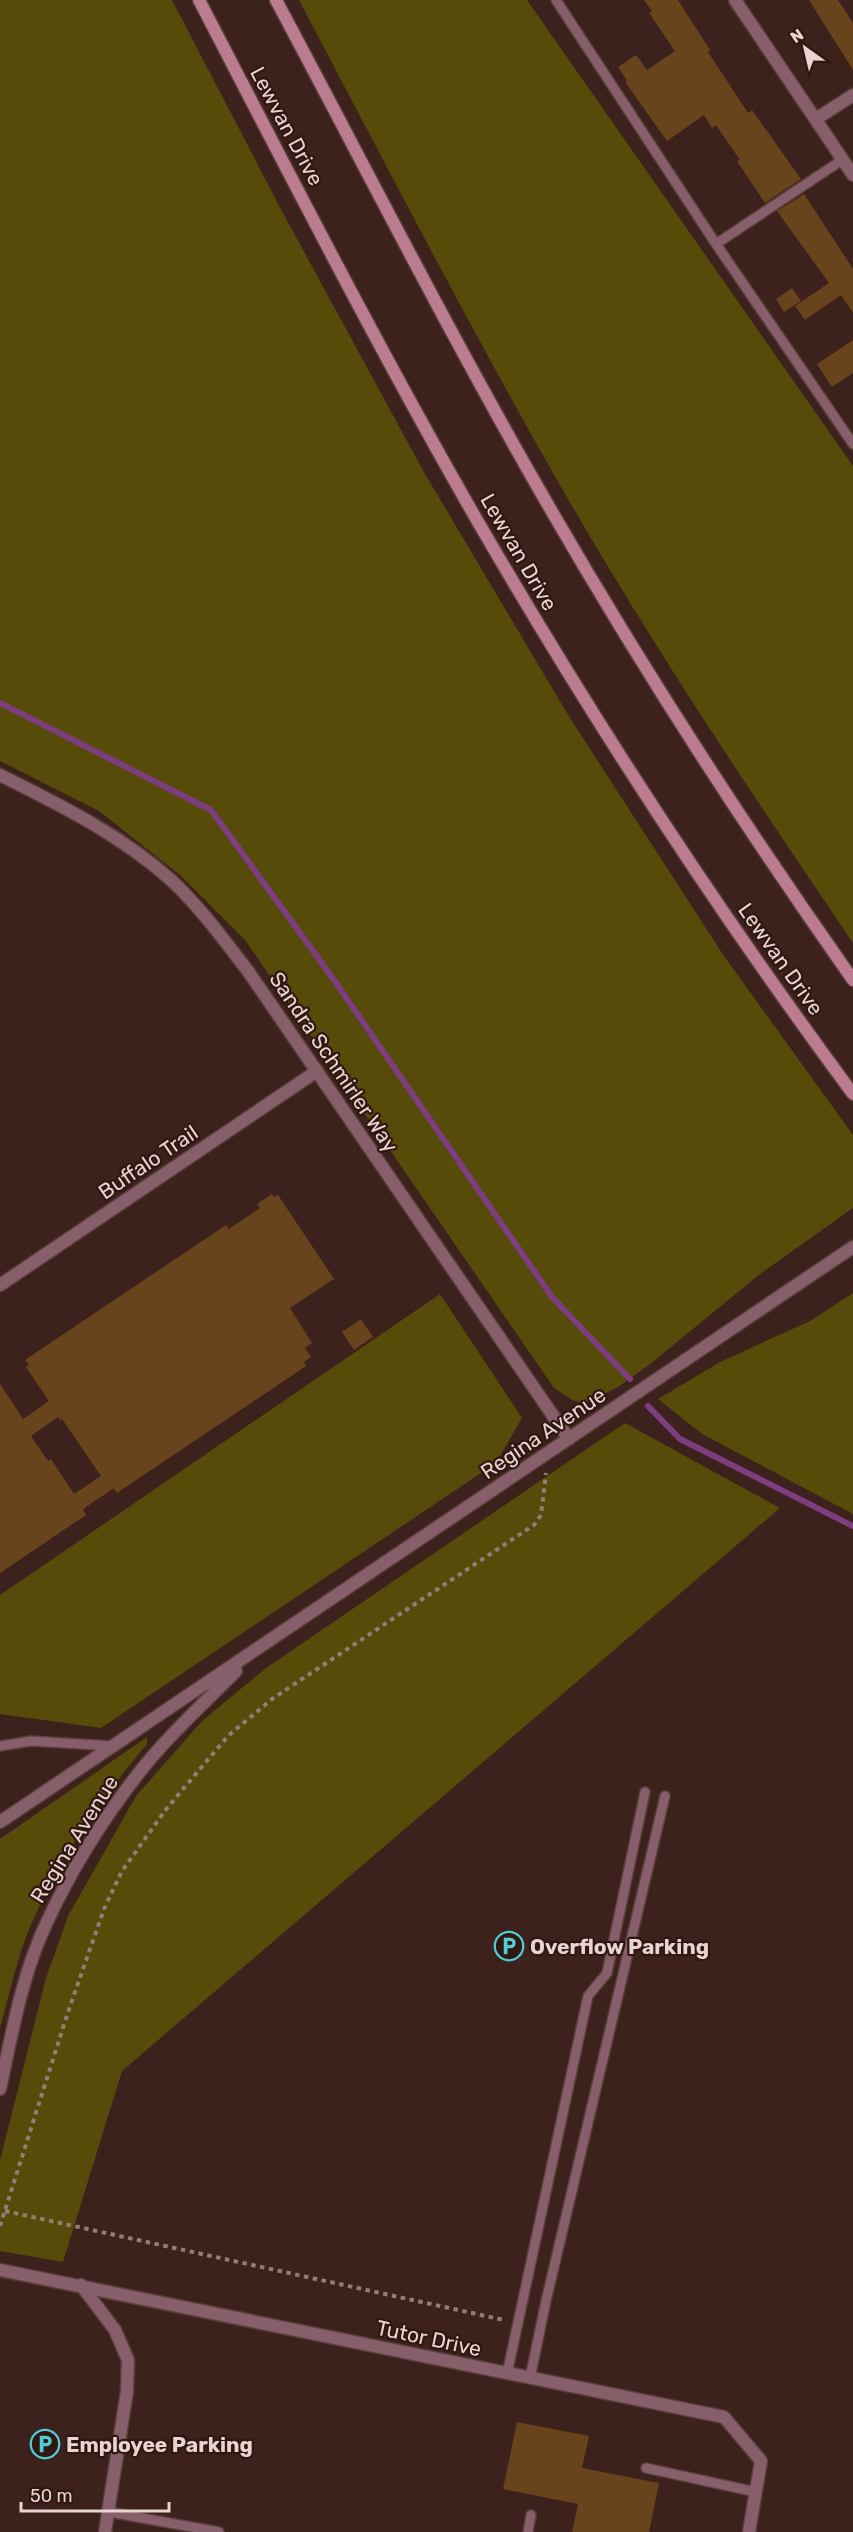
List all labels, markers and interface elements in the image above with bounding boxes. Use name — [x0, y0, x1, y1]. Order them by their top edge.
north arrow — [775, 18, 835, 78]
text: N — [787, 25, 807, 47]
street label: Lewvan Drive — [245, 62, 329, 190]
street label: Lewvan Drive — [475, 489, 563, 615]
street label: Lewvan Drive — [733, 898, 829, 1020]
street label: Sandra Schmirler Way — [264, 967, 404, 1157]
street label: Buffalo Trail — [94, 1120, 202, 1204]
street label: Regina Avenue — [476, 1382, 610, 1484]
street label: Regina Avenue — [25, 1771, 123, 1907]
parking icon: Overflow Parking — [493, 1930, 525, 1962]
place label: Overflow Parking — [530, 1934, 709, 1959]
street label: Tutor Drive — [374, 2315, 484, 2361]
parking icon: Employee Parking — [29, 2428, 61, 2460]
place label: Employee Parking — [66, 2432, 253, 2457]
scale bar — [21, 2475, 170, 2513]
text: 50 m — [30, 2485, 73, 2507]

